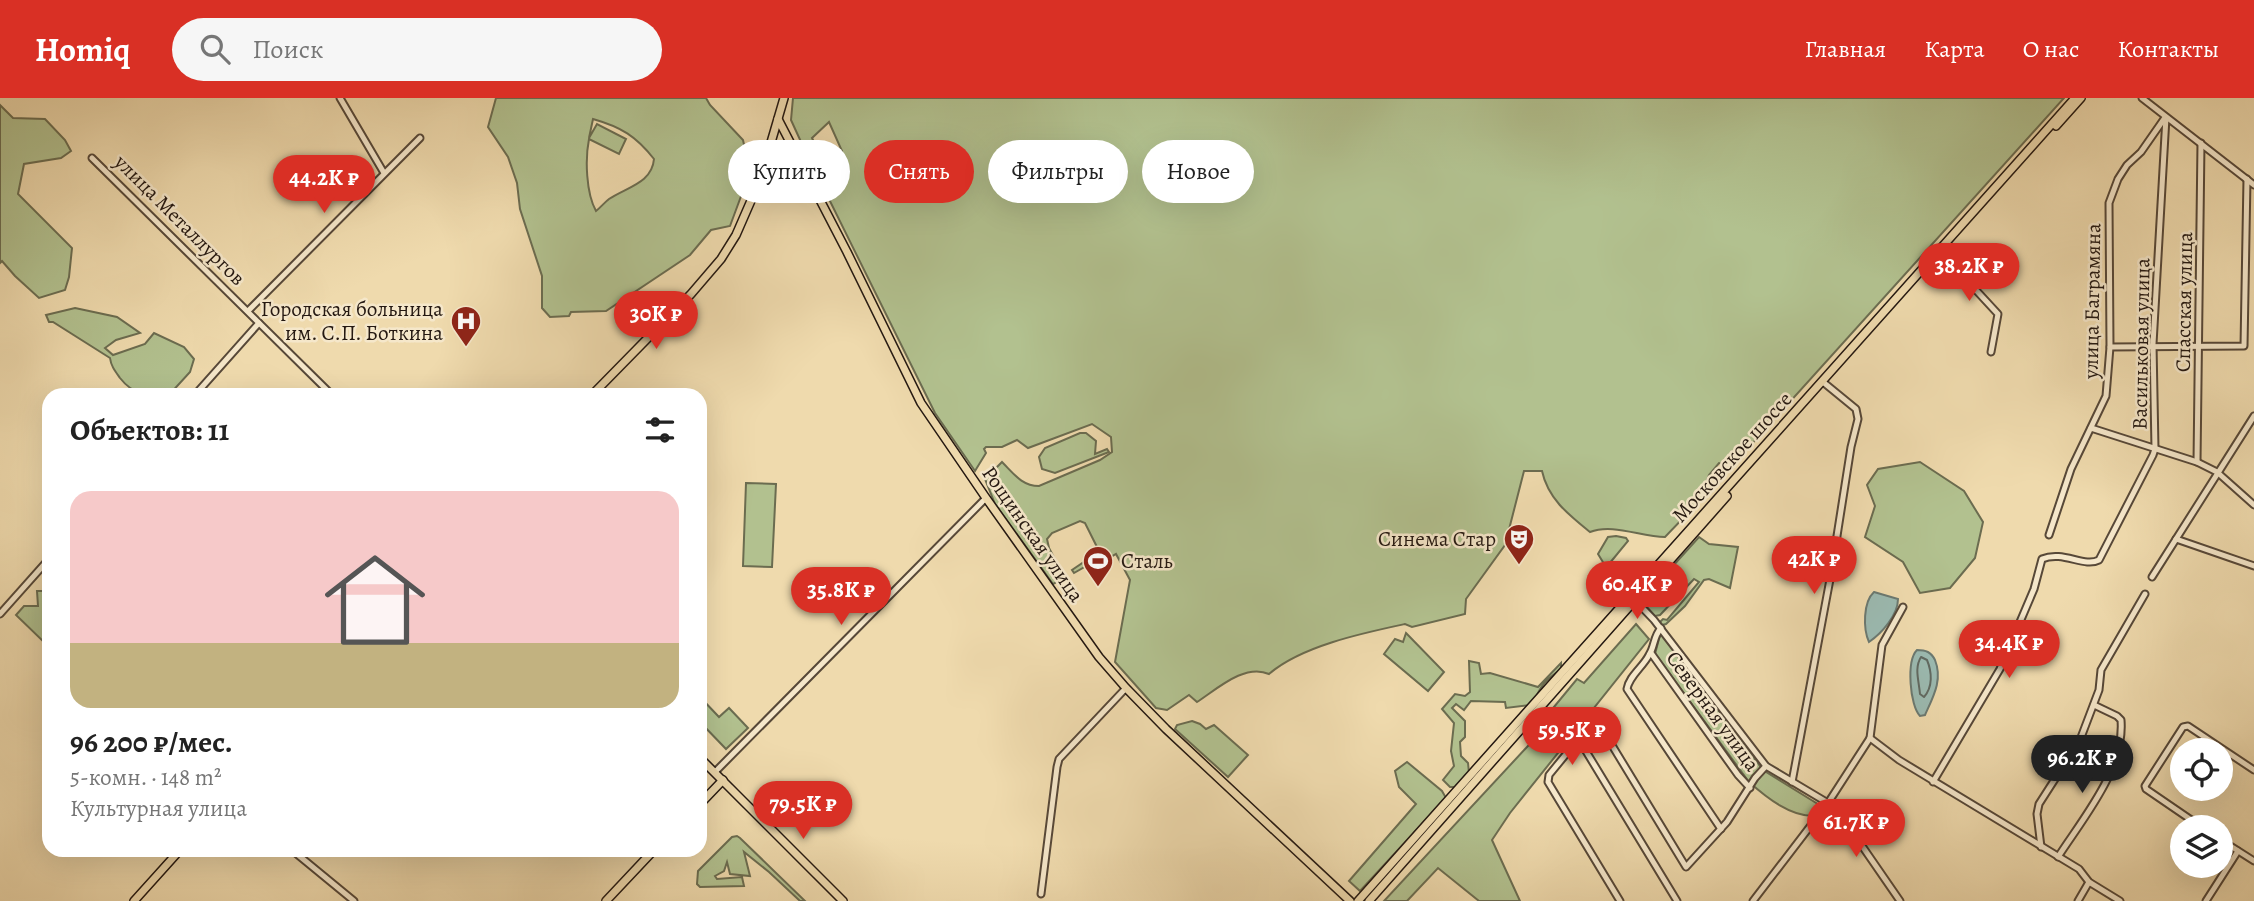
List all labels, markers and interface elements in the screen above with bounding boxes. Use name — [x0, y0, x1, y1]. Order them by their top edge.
search box — [172, 18, 662, 81]
text: Homiq — [35, 27, 130, 72]
icon: search — [196, 30, 234, 68]
text: Поиск — [252, 32, 323, 67]
text: Главная — [1805, 33, 1886, 65]
text: Карта — [1924, 33, 1985, 65]
text: О нас — [2023, 33, 2079, 65]
text: Контакты — [2117, 33, 2219, 65]
chip: Купить — [728, 140, 850, 203]
chip: Снять — [864, 140, 974, 203]
chip: Фильтры — [988, 140, 1128, 203]
chip: Новое — [1142, 140, 1254, 203]
street label: улица Металлургов — [108, 148, 252, 292]
pin: 44.2K ₽ — [259, 156, 389, 215]
text: 44.2K ₽ — [289, 162, 359, 193]
street label: улица Баграмяна — [2077, 223, 2107, 380]
street label: Спасская улица — [2169, 231, 2199, 372]
pin: 38.2K ₽ — [1904, 244, 2034, 303]
text: 38.2K ₽ — [1934, 250, 2004, 281]
street label: Васильковая улица — [2126, 257, 2157, 430]
pin: 30K ₽ — [607, 292, 705, 351]
place label: Городская больница им. С.П. Боткина — [261, 295, 443, 347]
text: 30K ₽ — [630, 298, 682, 329]
hospital icon: Городская больница им. С.П. Боткина — [449, 304, 483, 348]
street label: Московское шоссе — [1666, 386, 1798, 528]
text: Объектов: 11 — [70, 410, 229, 450]
icon: filters — [641, 411, 679, 449]
street label: Рощинская улица — [976, 460, 1091, 608]
theatre icon: Синема Стар — [1502, 522, 1536, 566]
place label: Синема Стар — [1378, 525, 1496, 553]
pin: 42K ₽ — [1765, 536, 1863, 596]
icon: home — [312, 537, 438, 663]
text: 42K ₽ — [1788, 543, 1840, 574]
sports icon: Сталь — [1081, 544, 1115, 588]
place label: Сталь — [1121, 547, 1173, 575]
pin: 60.4K ₽ — [1572, 561, 1702, 621]
pin: 35.8K ₽ — [776, 568, 906, 627]
text: 60.4K ₽ — [1602, 568, 1672, 599]
text: 35.8K ₽ — [807, 574, 875, 605]
pin: 34.4K ₽ — [1944, 620, 2074, 680]
text: 34.4K ₽ — [1975, 627, 2043, 658]
street label: Северная улица — [1660, 645, 1766, 777]
pin: 59.5K ₽ — [1507, 708, 1637, 767]
text: 59.5K ₽ — [1538, 714, 1606, 745]
text: 96 200 ₽/мес. — [70, 722, 233, 762]
pin: 96.2K ₽ — [2017, 736, 2147, 795]
map controls — [2170, 738, 2233, 878]
button: locate — [2170, 738, 2233, 801]
text: 96.2K ₽ — [2047, 742, 2117, 773]
text: 5-комн. · 148 m² — [70, 762, 221, 793]
pin: 79.5K ₽ — [738, 782, 868, 841]
text: 79.5K ₽ — [769, 788, 837, 819]
text: Культурная улица — [70, 793, 247, 824]
pin: 61.7K ₽ — [1791, 800, 1921, 859]
text: 61.7K ₽ — [1823, 806, 1889, 837]
button: layers — [2170, 815, 2233, 878]

